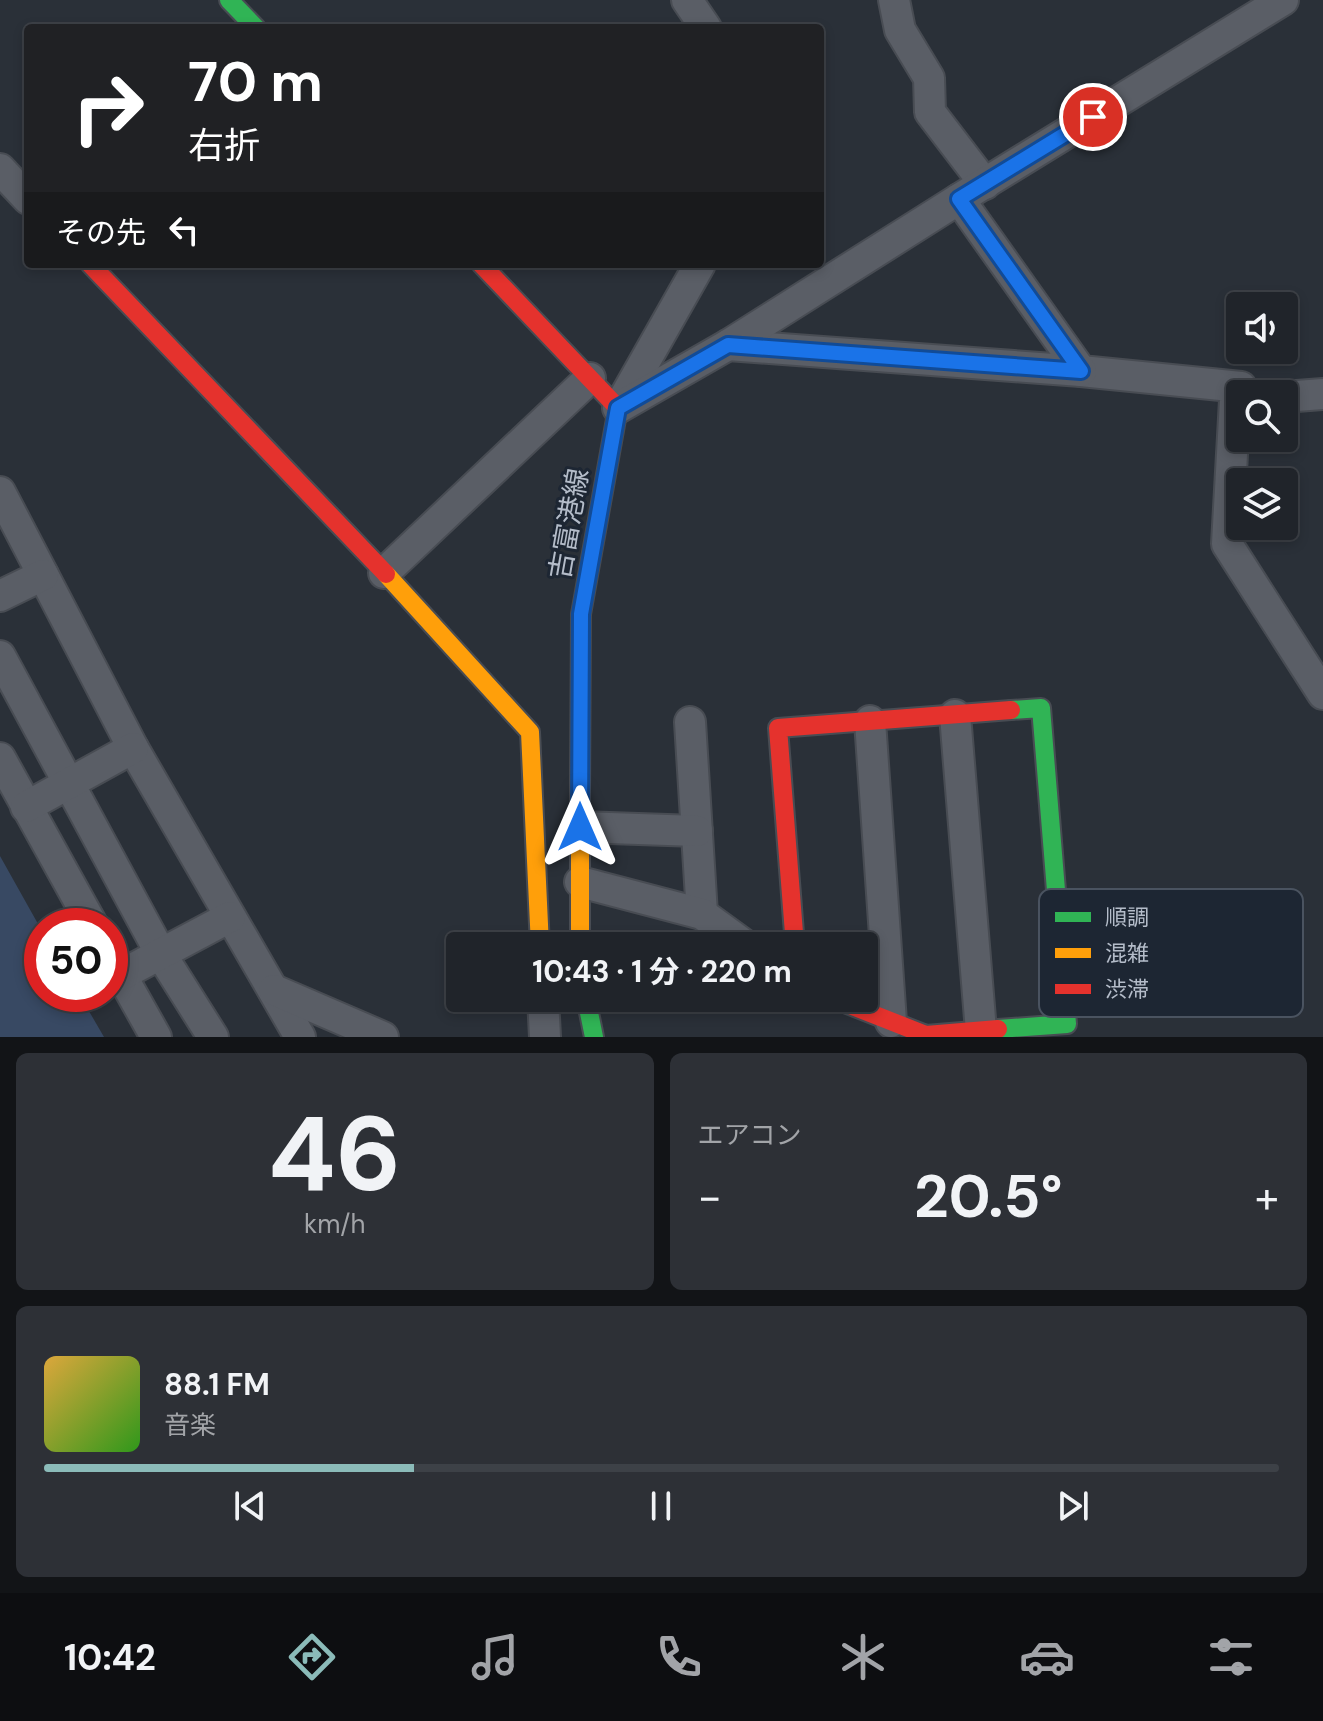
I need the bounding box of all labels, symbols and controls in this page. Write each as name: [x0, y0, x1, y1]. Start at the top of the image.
text: 70 m: [188, 45, 323, 118]
icon: right: [56, 56, 160, 160]
pin: [1059, 83, 1127, 151]
icon: arrive: [1071, 95, 1115, 139]
text: 右折: [188, 122, 260, 169]
icon: left: [162, 208, 206, 252]
text: その先: [56, 213, 146, 252]
map controls: [1226, 292, 1298, 540]
button: sound: [1226, 292, 1298, 364]
button: search: [1226, 380, 1298, 452]
street label: 吉富港線: [541, 466, 597, 582]
button: layers: [1226, 468, 1298, 540]
position arrow: [538, 785, 622, 869]
legend: [1039, 889, 1303, 1017]
text: 順調: [1105, 903, 1149, 932]
speed limit sign: 50: [24, 908, 128, 1012]
text: 混雑: [1105, 939, 1149, 968]
text: 10:43 · 1 分 · 220 m: [532, 952, 792, 991]
text: 渋滞: [1105, 975, 1149, 1004]
text: 46: [268, 1087, 402, 1222]
text: エアコン: [698, 1118, 802, 1152]
text: 20.5°: [914, 1157, 1062, 1236]
text: −: [698, 1168, 722, 1226]
text: +: [1255, 1168, 1279, 1226]
text: km/h: [304, 1207, 365, 1241]
text: 88.1 FM: [164, 1365, 270, 1404]
text: 音楽: [164, 1408, 216, 1442]
icon: previous: [228, 1484, 272, 1528]
icon: pause: [639, 1484, 683, 1528]
icon: next: [1051, 1484, 1095, 1528]
icon: directions: [284, 1629, 340, 1685]
icon: music: [467, 1629, 523, 1685]
icon: phone: [651, 1629, 707, 1685]
icon: climate: [835, 1629, 891, 1685]
icon: car: [1019, 1629, 1075, 1685]
icon: filters: [1203, 1629, 1259, 1685]
text: 10:42: [64, 1634, 156, 1681]

